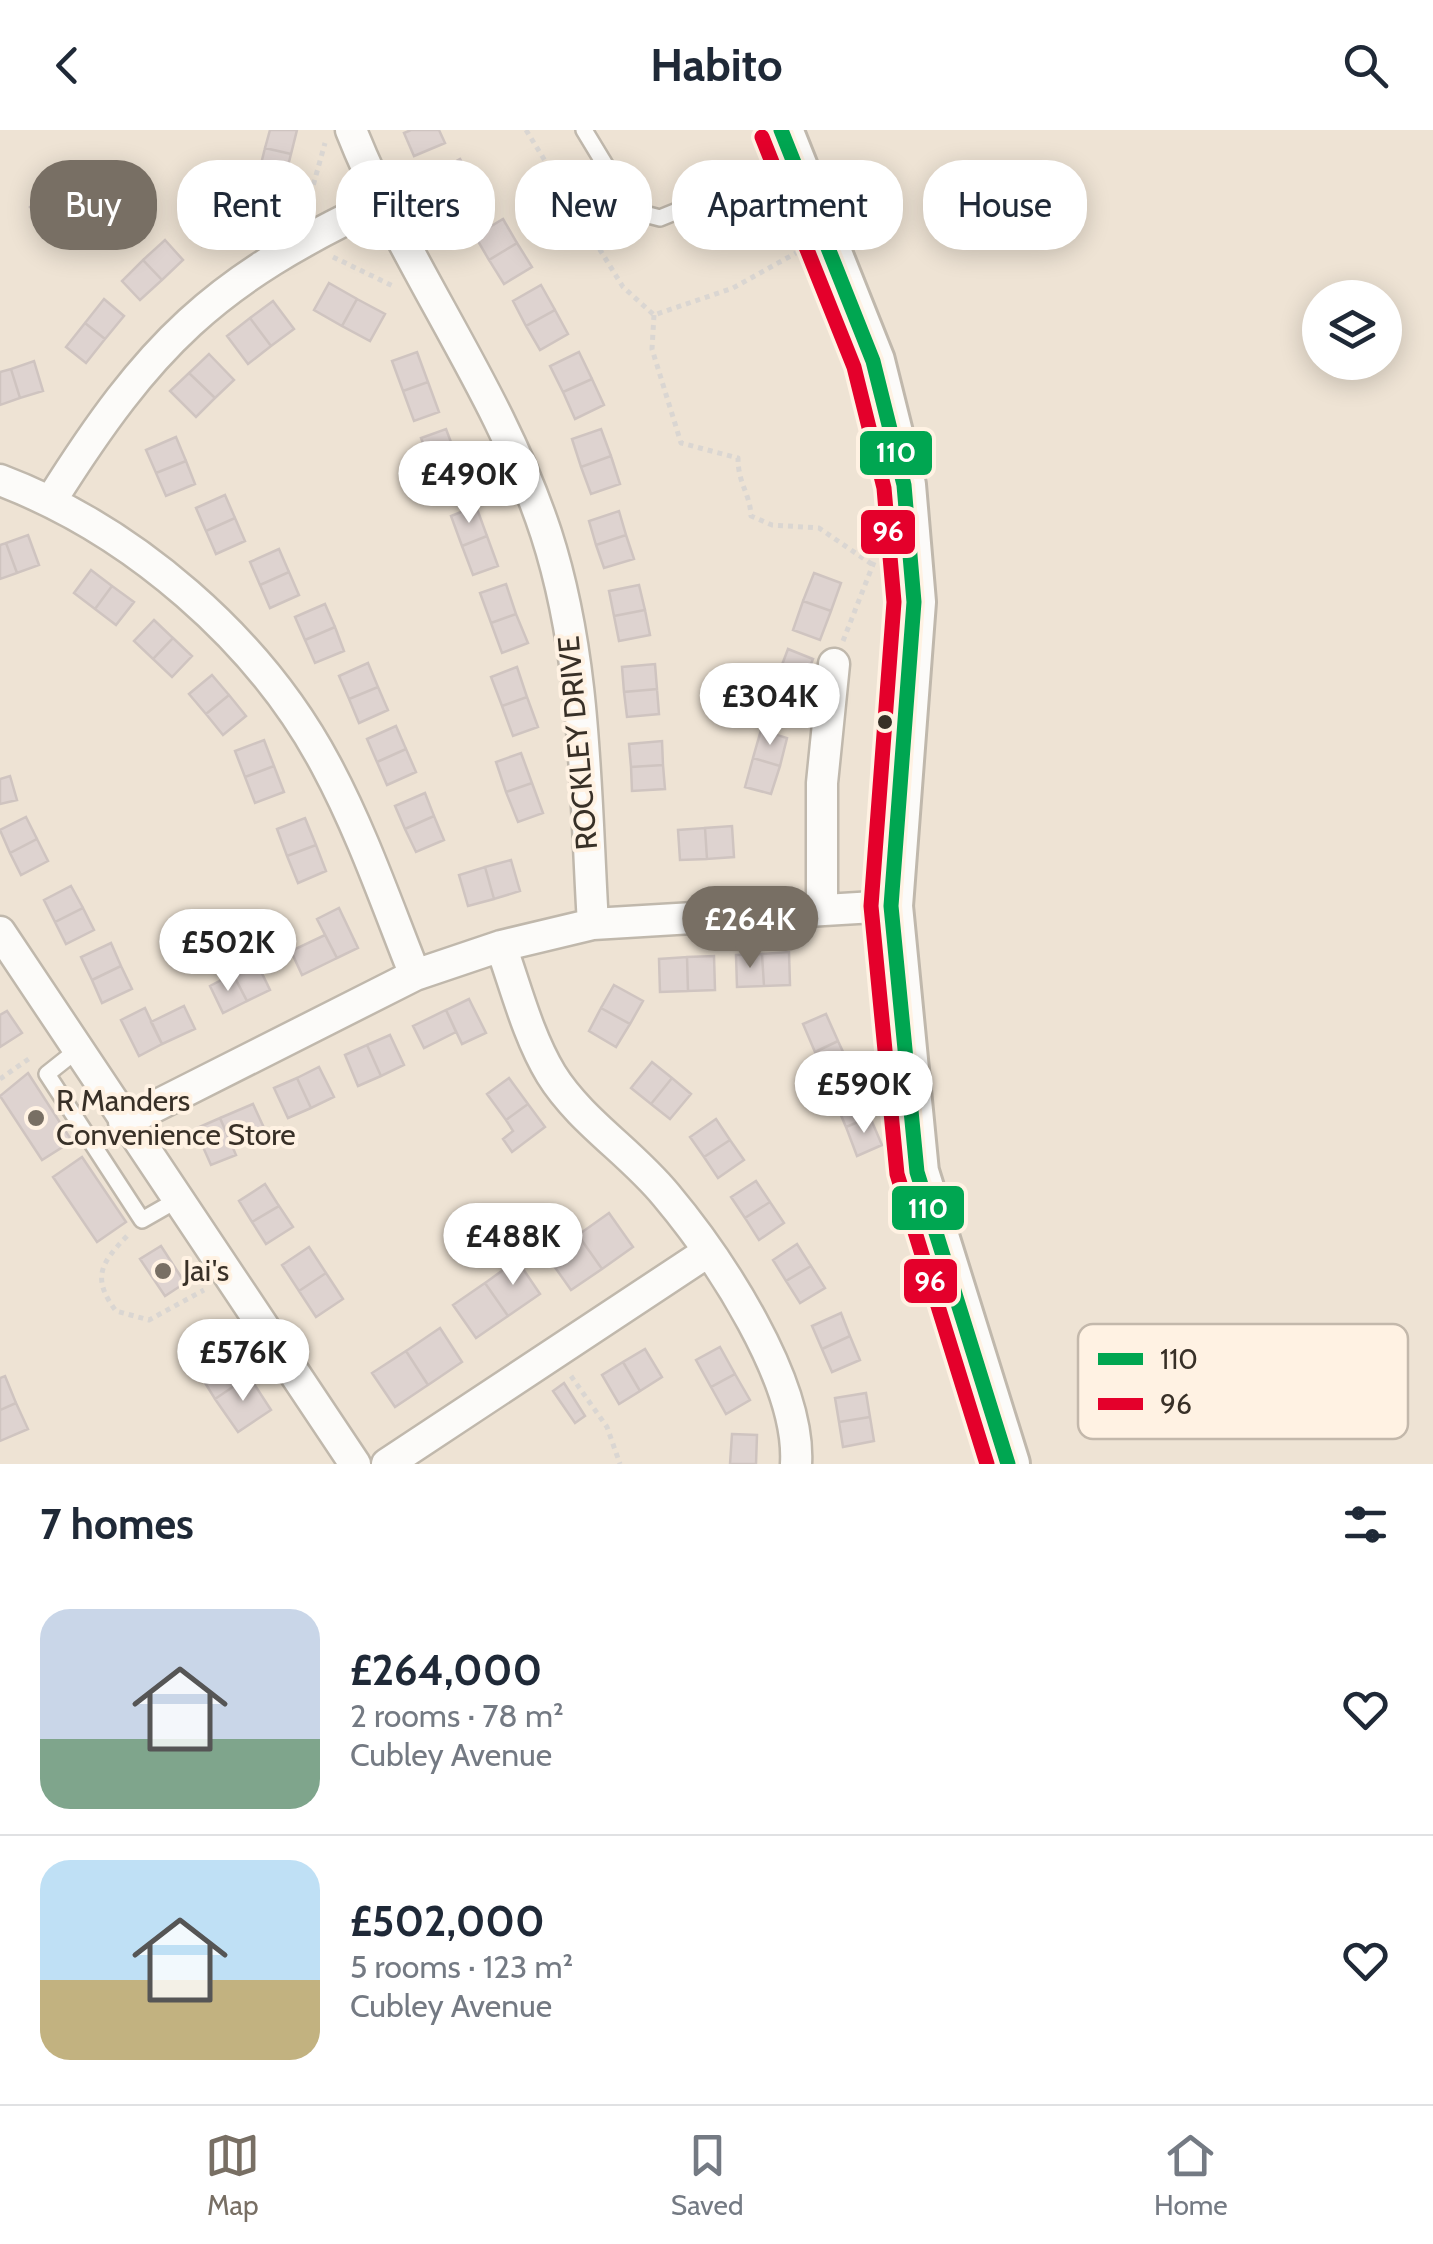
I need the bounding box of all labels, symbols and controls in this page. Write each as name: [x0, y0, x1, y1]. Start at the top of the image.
icon: back: [40, 38, 95, 93]
text: Habito: [650, 38, 783, 92]
icon: search: [1338, 38, 1393, 93]
chip: Buy: [30, 160, 157, 250]
chip: Rent: [177, 160, 316, 250]
chip: Filters: [336, 160, 495, 250]
chip: New: [515, 160, 652, 250]
chip: Apartment: [672, 160, 903, 250]
chip: House: [923, 160, 1087, 250]
map controls: [1302, 280, 1402, 380]
button: layers: [1302, 280, 1402, 380]
line badge: 110: [858, 429, 934, 477]
text: 110: [876, 435, 916, 469]
pin: £490K: [399, 441, 539, 526]
text: £490K: [420, 454, 518, 493]
line badge: 96: [859, 508, 917, 556]
text: 96: [872, 514, 904, 548]
street label: ROCKLEY DRIVE: [550, 635, 605, 852]
pin: £304K: [700, 663, 840, 748]
text: £304K: [722, 676, 818, 715]
unlabelled marker: [875, 712, 895, 732]
pin: £264K: [680, 886, 820, 971]
text: £264K: [704, 899, 796, 938]
pin: £502K: [158, 909, 298, 994]
text: £502K: [181, 922, 275, 961]
pin: £590K: [794, 1051, 934, 1136]
text: £590K: [817, 1064, 911, 1103]
place label: R Manders Convenience Store: [56, 1082, 296, 1153]
marker: R Manders Convenience Store: [25, 1107, 47, 1129]
line badge: 110: [890, 1184, 966, 1232]
text: 110: [908, 1191, 948, 1225]
pin: £488K: [443, 1203, 583, 1288]
text: £488K: [465, 1216, 561, 1255]
place label: Jai's: [182, 1252, 229, 1289]
line badge: 96: [902, 1257, 959, 1305]
marker: Jai's: [152, 1260, 174, 1282]
text: 96: [914, 1264, 946, 1298]
pin: £576K: [173, 1319, 313, 1404]
legend: [1078, 1324, 1408, 1439]
text: £576K: [199, 1332, 287, 1371]
text: 110: [1160, 1342, 1198, 1376]
text: 96: [1160, 1387, 1192, 1421]
icon: filters: [1338, 1497, 1393, 1552]
text: 7 homes: [40, 1498, 194, 1550]
text: £264,000: [350, 1644, 542, 1696]
icon: home: [120, 1649, 240, 1769]
icon: heart: [1338, 1682, 1393, 1737]
text: 2 rooms · 78 m²: [350, 1696, 564, 1735]
text: Cubley Avenue: [350, 1735, 552, 1774]
text: £502,000: [350, 1895, 545, 1947]
icon: home: [120, 1900, 240, 2020]
icon: heart: [1338, 1933, 1393, 1988]
text: 5 rooms · 123 m²: [350, 1947, 573, 1986]
text: Cubley Avenue: [350, 1986, 552, 2025]
tab: Map: [205, 2128, 260, 2222]
tab: Saved: [671, 2128, 744, 2222]
tab: Home: [1154, 2128, 1228, 2222]

